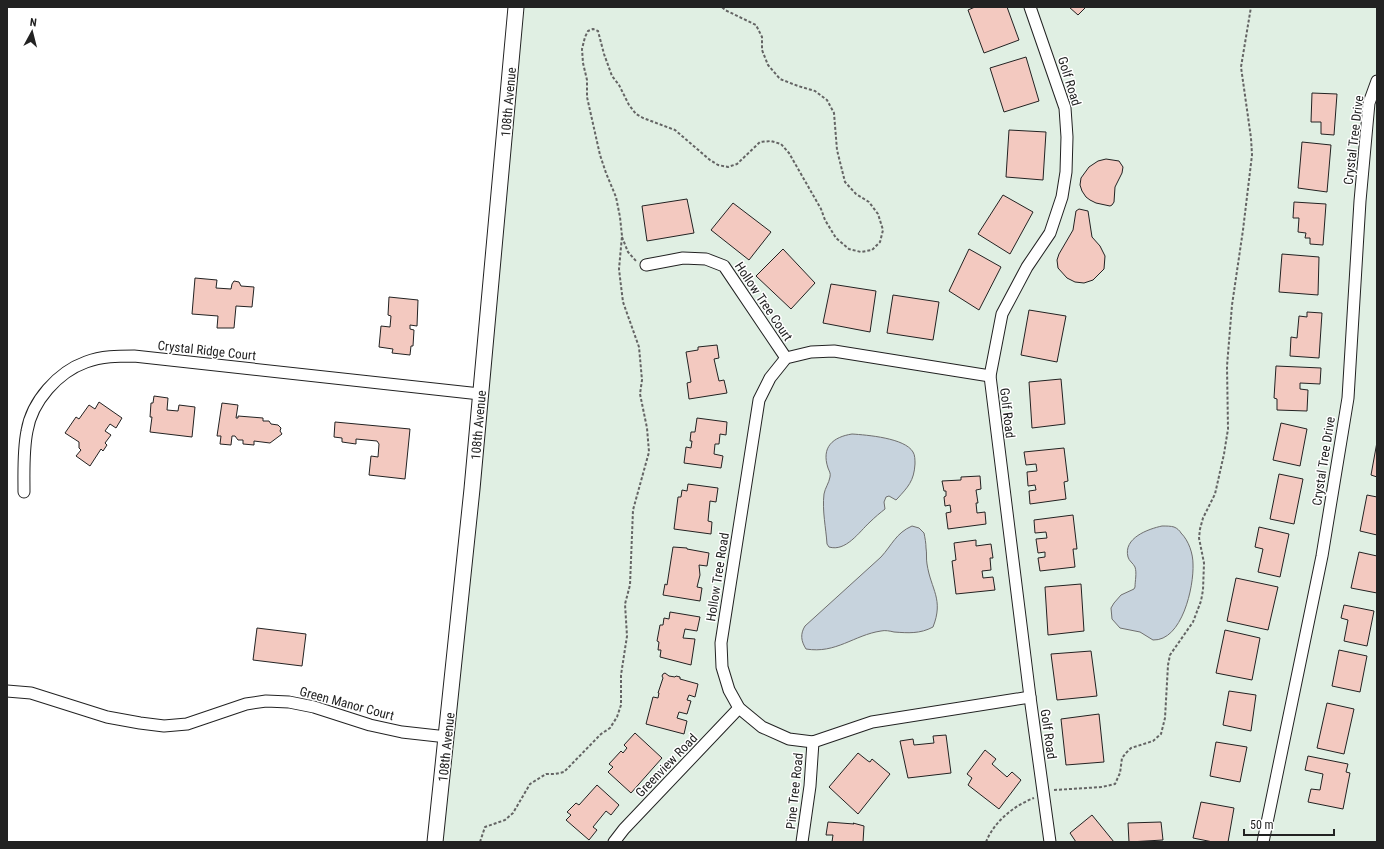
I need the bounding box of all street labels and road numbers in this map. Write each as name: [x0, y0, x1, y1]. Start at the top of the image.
street label: Golf Road: [1055, 55, 1084, 107]
street label: 108th Avenue: [498, 67, 519, 137]
street label: Crystal Tree Drive: [1341, 95, 1366, 186]
street label: Hollow Tree Court: [732, 259, 796, 344]
street label: Crystal Ridge Court: [157, 338, 257, 363]
street label: Golf Road: [997, 387, 1018, 439]
street label: 108th Avenue: [468, 390, 489, 460]
street label: Crystal Tree Drive: [1309, 416, 1338, 507]
street label: Hollow Tree Road: [703, 532, 732, 623]
street label: Green Manor Court: [298, 684, 396, 723]
street label: Golf Road: [1038, 708, 1059, 760]
street label: 108th Avenue: [435, 712, 458, 783]
street label: Greenview Road: [632, 731, 700, 800]
street label: Pine Tree Road: [783, 752, 806, 830]

